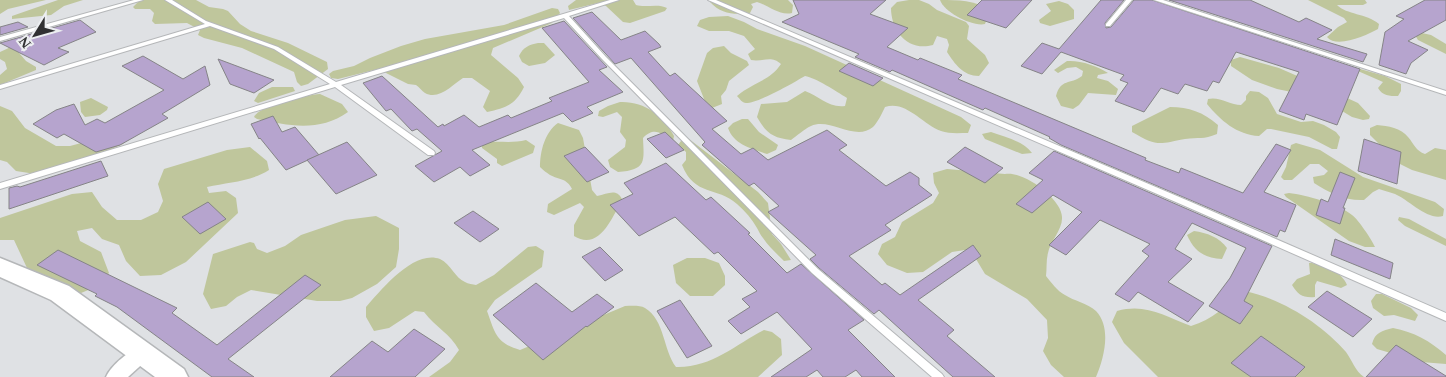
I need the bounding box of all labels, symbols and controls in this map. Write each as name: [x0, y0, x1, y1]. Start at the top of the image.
north arrow: [10, 10, 60, 60]
text: N: [16, 34, 34, 51]

